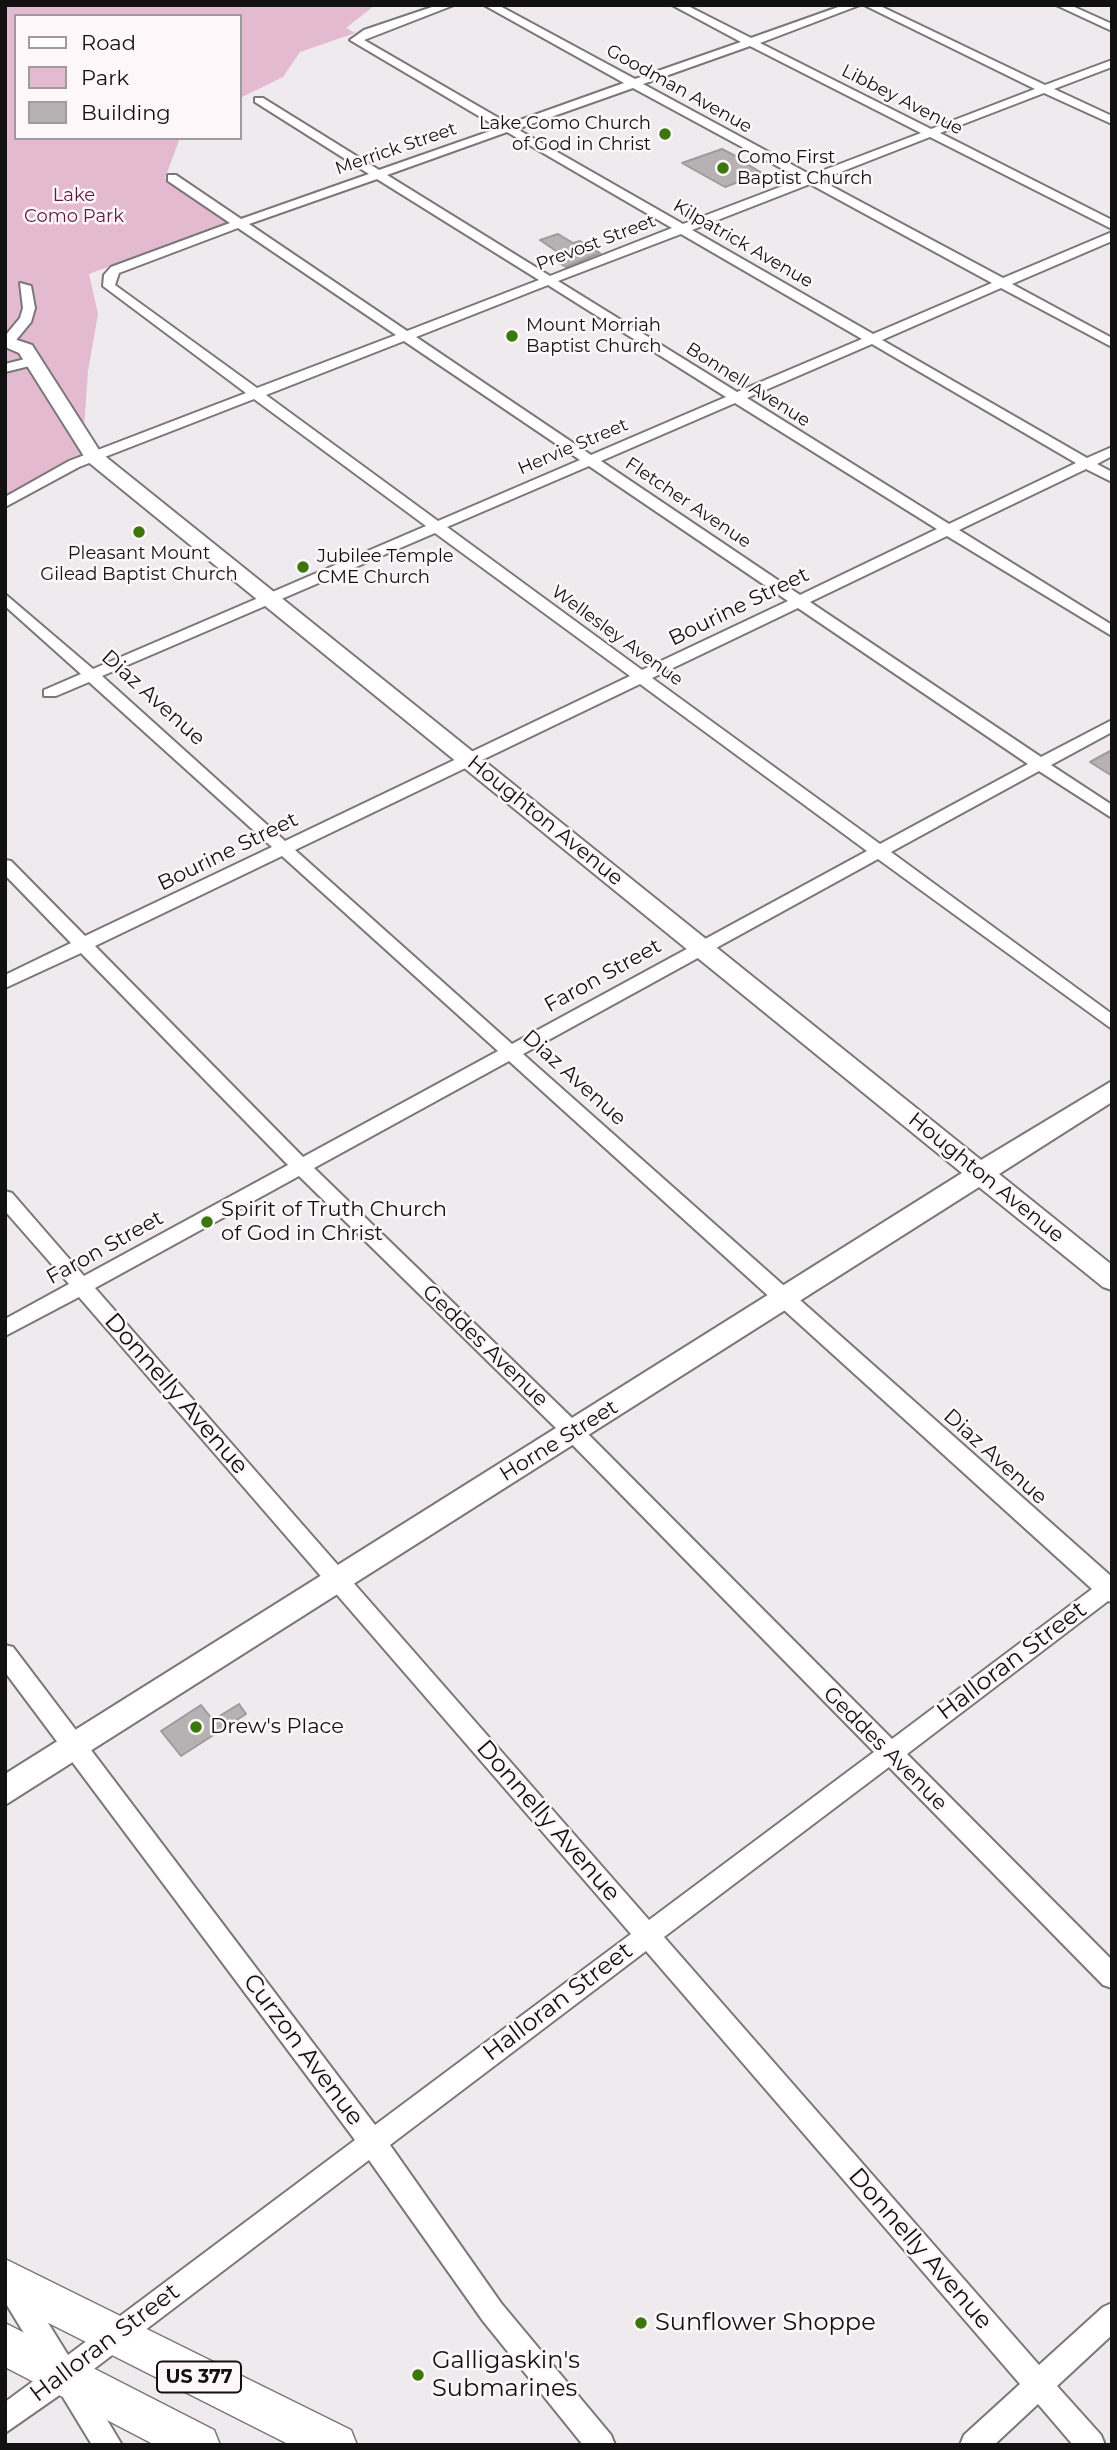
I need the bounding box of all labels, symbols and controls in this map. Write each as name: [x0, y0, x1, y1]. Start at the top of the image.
legend: [14, 14, 242, 140]
text: Road: [81, 30, 136, 55]
street label: Goodman Avenue: [602, 40, 756, 138]
street label: Libbey Avenue: [838, 60, 966, 140]
text: Park: [81, 65, 129, 90]
text: Building: [81, 100, 171, 125]
place label: Lake Como Church of God in Christ: [479, 113, 651, 156]
street label: Merrick Street: [332, 118, 460, 180]
marker: Lake Como Church of God in Christ: [657, 126, 673, 142]
place label: Como First Baptist Church: [737, 147, 873, 190]
marker: Como First Baptist Church: [715, 160, 731, 176]
park label: Lake Como Park: [24, 185, 124, 228]
street label: Kilpatrick Avenue: [669, 195, 817, 293]
street label: Prevost Street: [533, 210, 659, 276]
place label: Mount Morriah Baptist Church: [526, 315, 662, 358]
marker: Mount Morriah Baptist Church: [504, 328, 520, 344]
street label: Bonnell Avenue: [682, 338, 814, 432]
street label: Hervie Street: [515, 414, 631, 480]
street label: Fletcher Avenue: [621, 453, 755, 553]
marker: Pleasant Mount Gilead Baptist Church: [131, 524, 147, 540]
place label: Pleasant Mount Gilead Baptist Church: [40, 543, 238, 586]
place label: Jubilee Temple CME Church: [317, 546, 454, 588]
marker: Jubilee Temple CME Church: [295, 559, 311, 575]
street label: Bourine Street: [665, 562, 813, 652]
street label: Wellesley Avenue: [547, 581, 687, 691]
street label: Diaz Avenue: [96, 645, 210, 751]
street label: Houghton Avenue: [462, 750, 628, 892]
street label: Bourine Street: [154, 807, 302, 897]
street label: Faron Street: [540, 934, 666, 1018]
street label: Diaz Avenue: [517, 1025, 631, 1131]
street label: Houghton Avenue: [903, 1107, 1069, 1249]
place label: Spirit of Truth Church of God in Christ: [221, 1197, 447, 1247]
street label: Faron Street: [42, 1206, 168, 1290]
marker: Spirit of Truth Church of God in Christ: [199, 1214, 215, 1230]
street label: Geddes Avenue: [417, 1280, 553, 1412]
street label: Donnelly Avenue: [98, 1307, 254, 1481]
street label: Horne Street: [495, 1395, 623, 1487]
street label: Diaz Avenue: [938, 1404, 1052, 1510]
street label: Halloran Street: [932, 1595, 1092, 1727]
street label: Geddes Avenue: [818, 1682, 952, 1816]
place label: Drew's Place: [210, 1714, 344, 1740]
marker: Drew's Place: [188, 1719, 204, 1735]
street label: Donnelly Avenue: [470, 1734, 626, 1908]
street label: Halloran Street: [478, 1936, 638, 2068]
street label: Curzon Avenue: [237, 1968, 369, 2132]
street label: Donnelly Avenue: [842, 2162, 998, 2336]
street label: Halloran Street: [25, 2277, 185, 2409]
place label: Sunflower Shoppe: [655, 2309, 876, 2337]
marker: Sunflower Shoppe: [633, 2315, 649, 2331]
place label: Galligaskin's Submarines: [432, 2347, 580, 2403]
road number: US 377: [157, 2362, 241, 2392]
marker: Galligaskin's Submarines: [410, 2367, 426, 2383]

